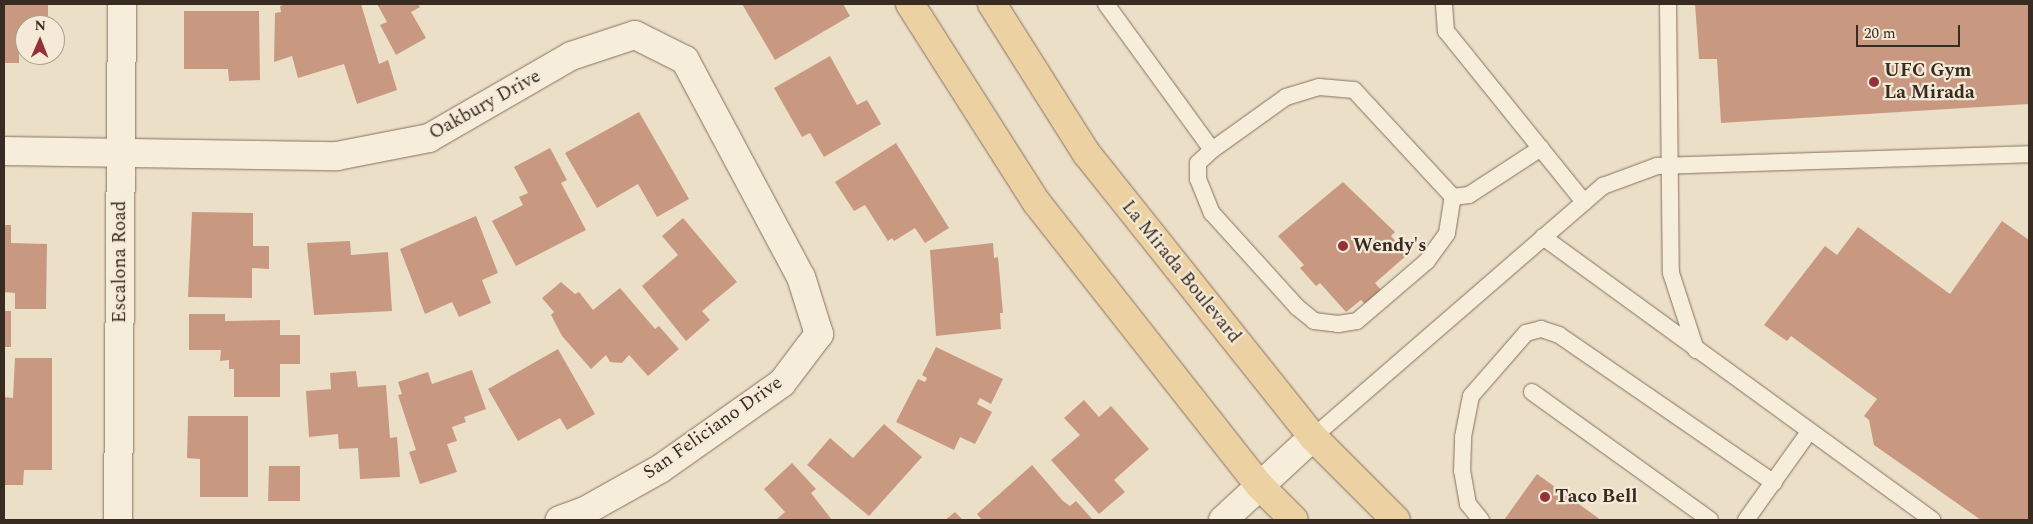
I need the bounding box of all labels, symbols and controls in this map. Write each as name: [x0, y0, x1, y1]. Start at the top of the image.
north arrow: [15, 15, 65, 65]
text: N: [34, 15, 46, 36]
scale bar: [1858, 15, 1962, 47]
text: 20 m: [1864, 22, 1896, 45]
place label: UFC Gym La Mirada: [1884, 60, 1975, 104]
street label: Oakbury Drive: [425, 65, 545, 145]
marker: UFC Gym La Mirada: [1868, 76, 1880, 88]
street label: La Mirada Boulevard: [1116, 196, 1246, 348]
street label: Escalona Road: [109, 201, 131, 323]
place label: Wendy's: [1353, 235, 1427, 257]
marker: Wendy's: [1337, 240, 1349, 252]
street label: San Feliciano Drive: [639, 372, 787, 484]
place label: Taco Bell: [1555, 486, 1637, 508]
marker: Taco Bell: [1539, 491, 1551, 503]

